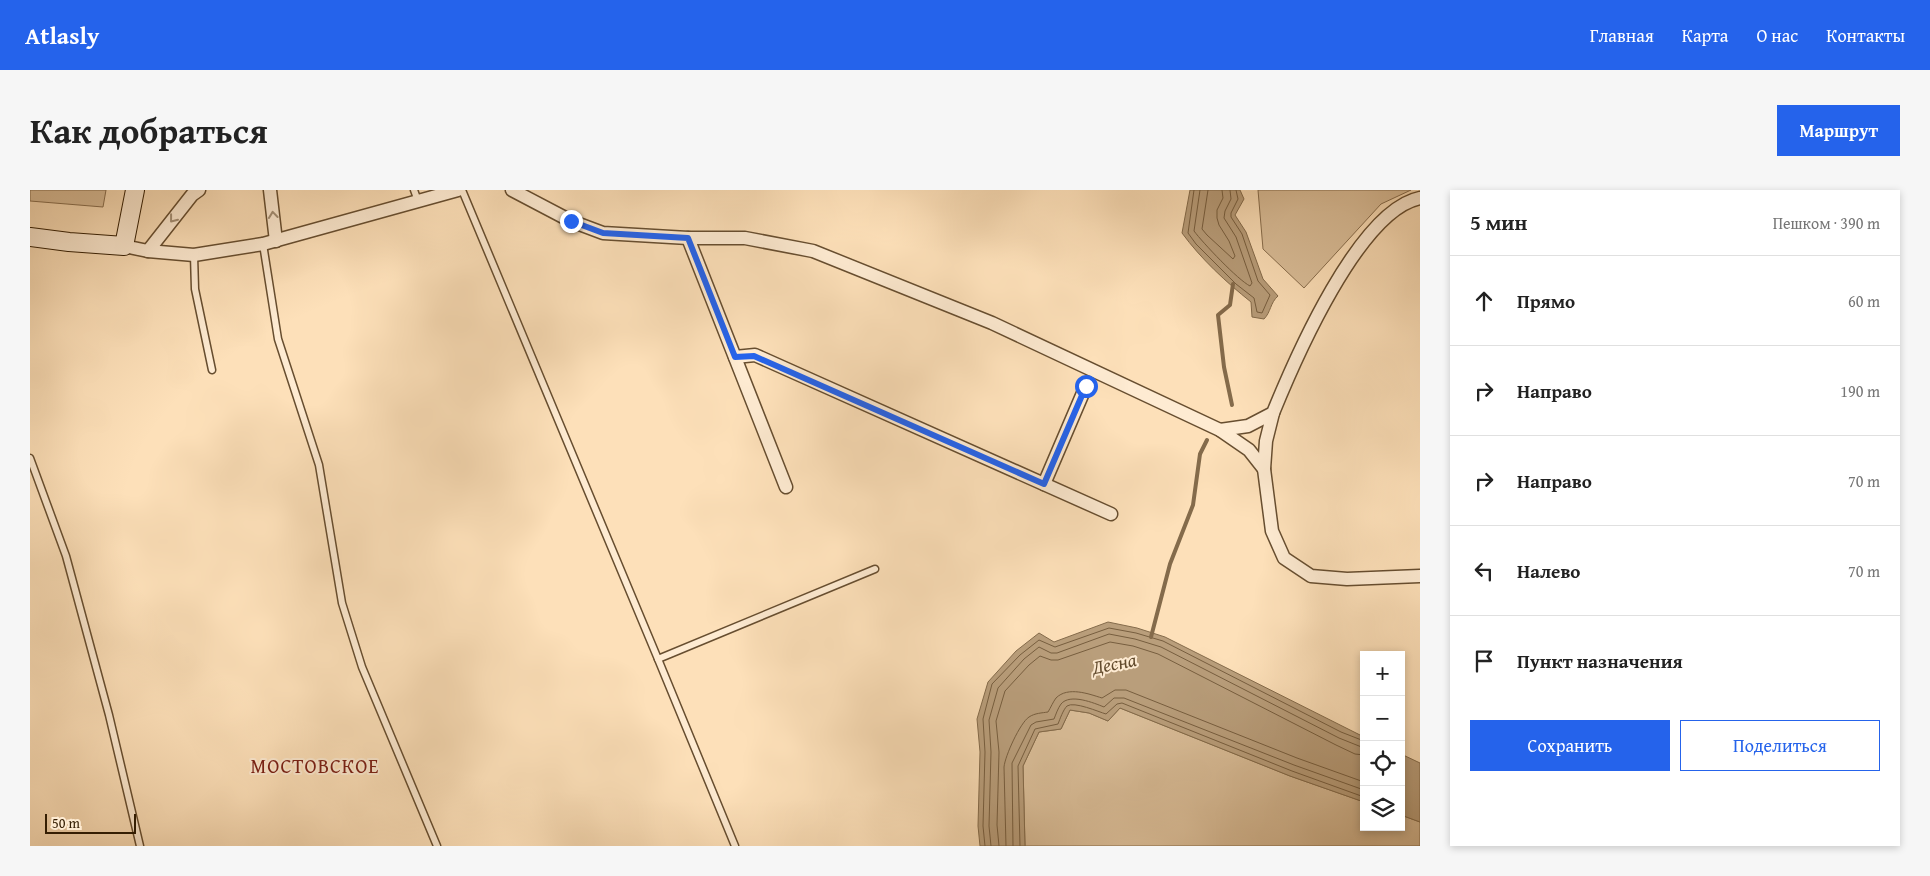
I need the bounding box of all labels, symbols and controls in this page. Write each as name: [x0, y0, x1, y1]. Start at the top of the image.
text: Atlasly: [25, 18, 99, 53]
text: Главная: [1590, 22, 1654, 49]
text: Карта: [1682, 22, 1728, 49]
text: О нас: [1756, 22, 1798, 49]
text: Контакты: [1826, 22, 1905, 49]
text: Как добраться: [30, 105, 268, 156]
button: Маршрут: [1777, 105, 1900, 156]
text: 5 мин: [1470, 207, 1527, 238]
route end: [560, 210, 583, 233]
one-way arrow: [268, 211, 279, 219]
text: Пешком · 390 m: [1773, 211, 1880, 235]
one-way arrow: [169, 214, 178, 223]
icon: ahead: [1470, 287, 1498, 315]
text: Прямо: [1517, 287, 1575, 315]
text: 60 m: [1848, 289, 1880, 313]
route start: [1075, 375, 1098, 398]
icon: right: [1470, 377, 1498, 405]
text: Направо: [1517, 377, 1592, 405]
text: 190 m: [1840, 379, 1880, 403]
icon: right: [1470, 467, 1498, 495]
text: Направо: [1517, 467, 1592, 495]
text: 70 m: [1848, 469, 1880, 493]
icon: left: [1470, 557, 1498, 585]
text: Налево: [1517, 557, 1580, 585]
text: 70 m: [1848, 559, 1880, 583]
water label: Десна: [1088, 645, 1139, 681]
icon: arrive: [1470, 647, 1498, 675]
text: Пункт назначения: [1517, 647, 1683, 675]
map controls: [1360, 651, 1405, 831]
button: +: [1360, 651, 1405, 696]
button: −: [1360, 696, 1405, 741]
button: Сохранить: [1470, 720, 1670, 771]
button: Поделиться: [1680, 720, 1880, 771]
button: locate: [1360, 741, 1405, 786]
district label: МОСТОВСКОЕ: [251, 751, 379, 780]
button: layers: [1360, 786, 1405, 831]
scale bar: [45, 811, 136, 834]
text: 50 m: [52, 813, 80, 833]

